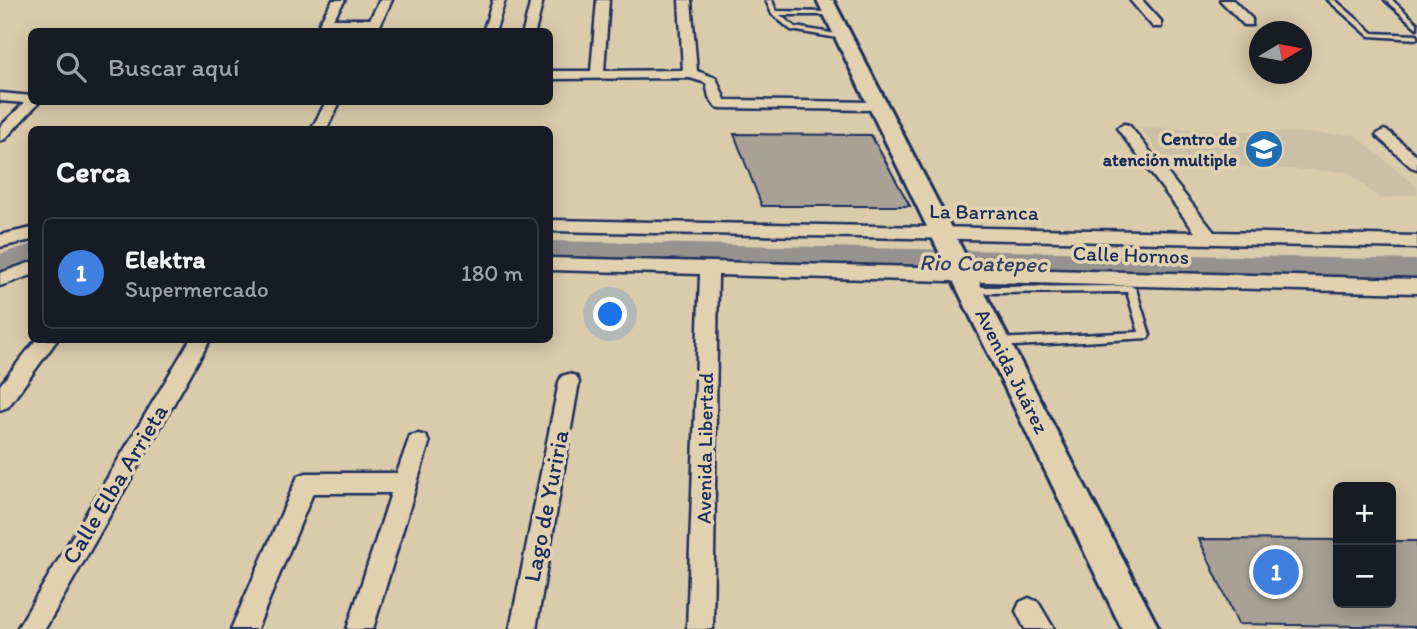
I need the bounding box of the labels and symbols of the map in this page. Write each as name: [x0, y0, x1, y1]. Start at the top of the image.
north arrow: [1249, 21, 1312, 84]
place label: Centro de atención multiple: [1103, 128, 1237, 171]
school or university icon: Centro de atención multiple: [1243, 128, 1285, 170]
street label: La Barranca: [929, 198, 1039, 225]
street label: Calle Hornos: [1072, 240, 1190, 269]
water label: Rio Coatepec: [919, 248, 1048, 278]
your location: [593, 297, 627, 331]
street label: Avenida Juárez: [970, 304, 1055, 438]
street label: Avenida Libertad: [691, 372, 718, 524]
street label: Calle Elba Arrieta: [55, 398, 174, 569]
street label: Lago de Yuriria: [517, 427, 575, 584]
pin: 1: [1253, 546, 1299, 598]

